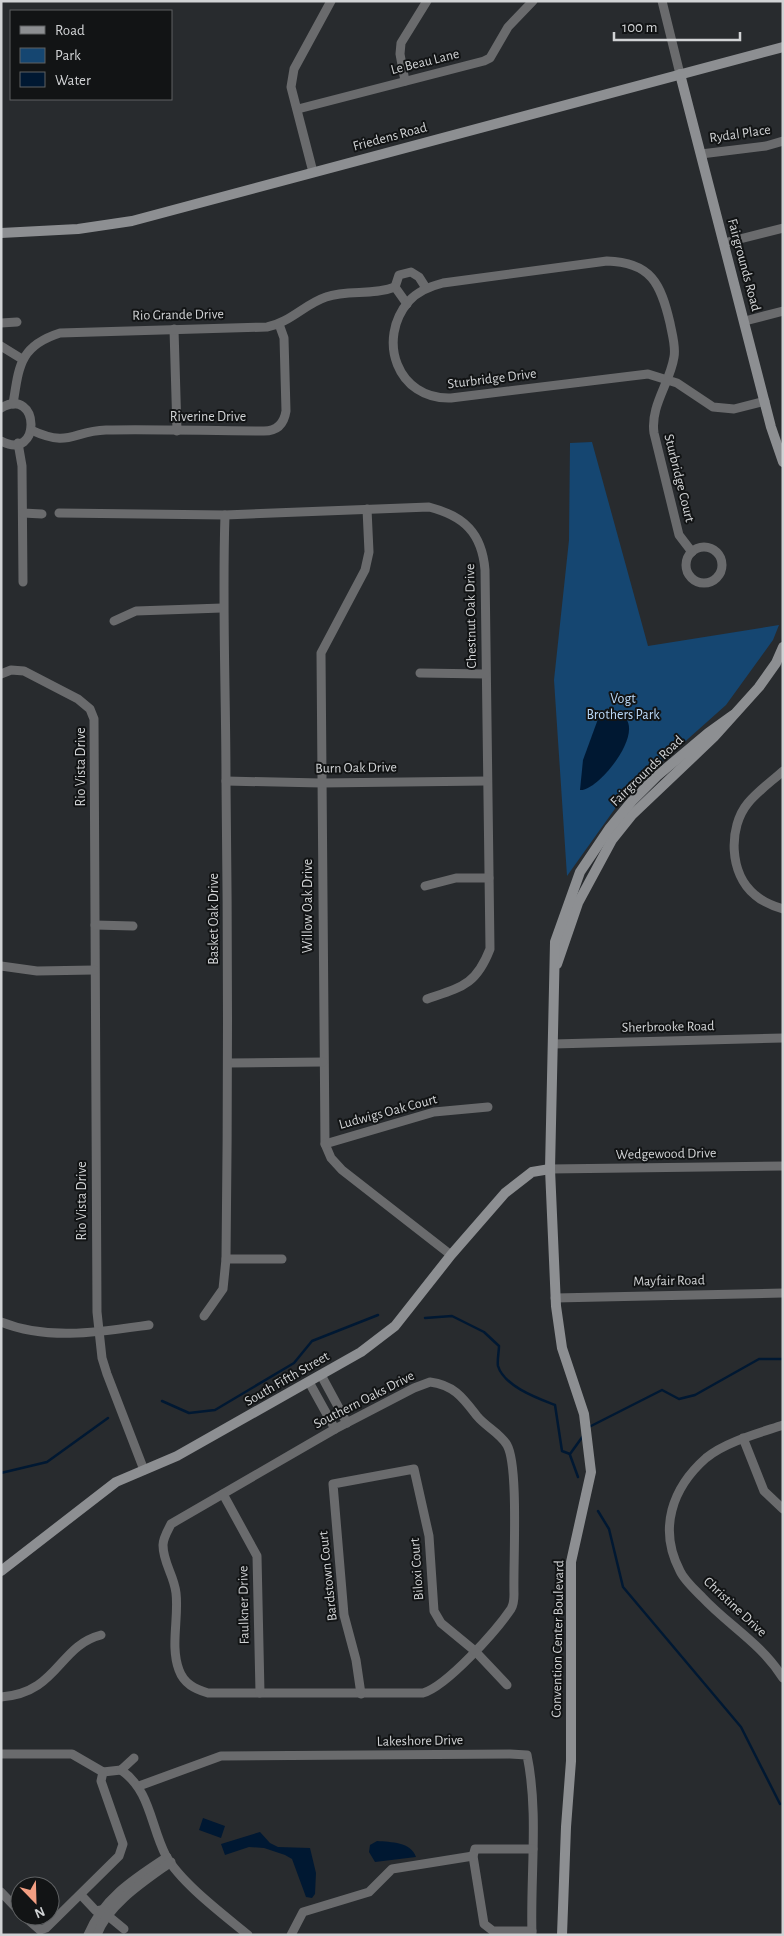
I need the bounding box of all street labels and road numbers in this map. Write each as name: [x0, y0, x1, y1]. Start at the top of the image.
street label: Le Beau Lane: [389, 47, 461, 77]
street label: Friedens Road: [351, 120, 429, 154]
street label: Rydal Place: [708, 123, 772, 145]
street label: Fairgrounds Road: [725, 217, 763, 313]
street label: Rio Grande Drive: [132, 307, 224, 323]
street label: Sturbridge Drive: [447, 367, 537, 391]
street label: Riverine Drive: [170, 410, 246, 424]
street label: Sturbridge Court: [661, 433, 697, 524]
street label: Chestnut Oak Drive: [463, 563, 479, 669]
street label: Rio Vista Drive: [74, 727, 88, 807]
street label: Fairgrounds Road: [608, 733, 686, 809]
street label: Burn Oak Drive: [315, 760, 397, 776]
street label: Willow Oak Drive: [301, 859, 315, 953]
street label: Basket Oak Drive: [207, 873, 221, 965]
street label: Sherbrooke Road: [621, 1019, 715, 1035]
street label: Ludwigs Oak Court: [337, 1092, 439, 1132]
street label: Wedgewood Drive: [616, 1146, 716, 1162]
street label: Rio Vista Drive: [75, 1161, 89, 1241]
street label: Mayfair Road: [633, 1273, 705, 1289]
street label: South Fifth Street: [242, 1349, 332, 1409]
street label: Southern Oaks Drive: [311, 1369, 417, 1431]
street label: Bardstown Court: [316, 1530, 340, 1622]
street label: Biloxi Court: [408, 1537, 426, 1601]
street label: Convention Center Boulevard: [550, 1560, 566, 1718]
street label: Faulkner Drive: [236, 1566, 252, 1644]
street label: Christine Drive: [701, 1574, 769, 1640]
street label: Lakeshore Drive: [377, 1733, 463, 1749]

